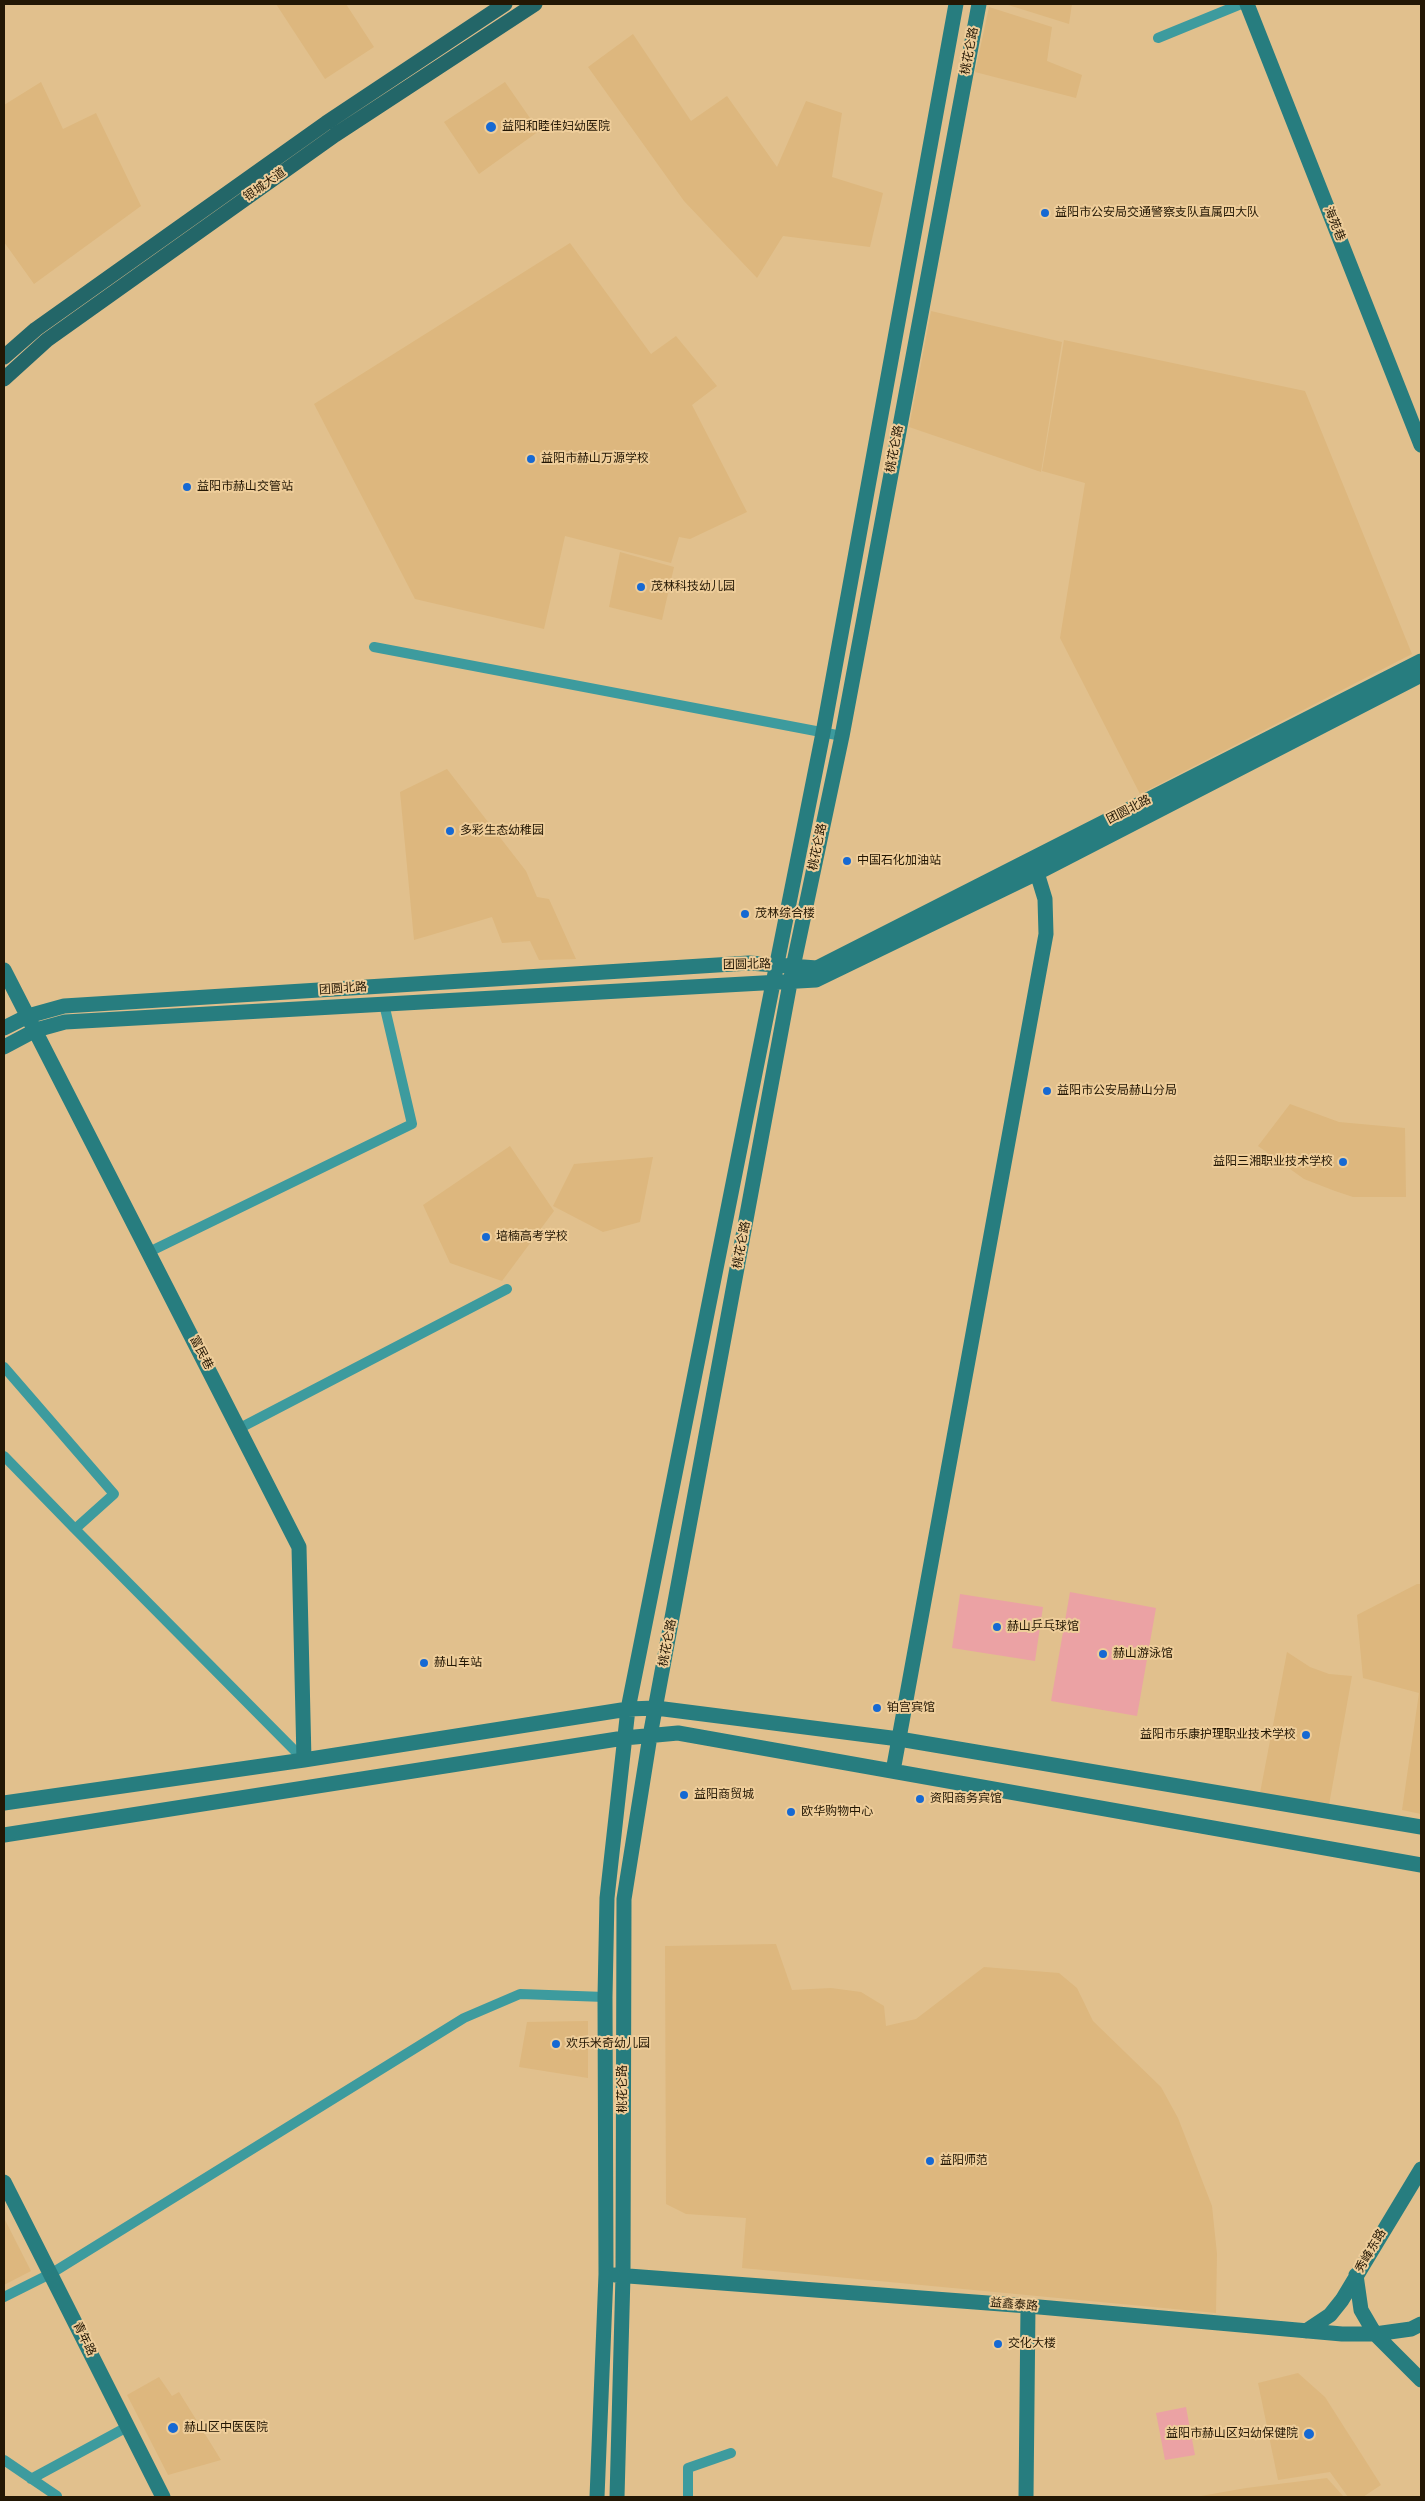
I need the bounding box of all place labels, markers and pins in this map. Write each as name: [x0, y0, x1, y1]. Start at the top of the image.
marker: 益阳和睦佳妇幼医院: [484, 120, 498, 134]
place label: 益阳和睦佳妇幼医院: [502, 120, 610, 134]
place label: 益阳市公安局交通警察支队直属四大队: [1055, 206, 1259, 220]
marker: 益阳市公安局交通警察支队直属四大队: [1039, 207, 1051, 219]
place label: 益阳市赫山万源学校: [541, 452, 649, 466]
marker: 益阳市赫山万源学校: [525, 453, 537, 465]
place label: 益阳市赫山交管站: [197, 480, 293, 494]
marker: 益阳市赫山交管站: [181, 481, 193, 493]
place label: 茂林科技幼儿园: [651, 580, 735, 594]
marker: 茂林科技幼儿园: [635, 581, 647, 593]
place label: 多彩生态幼稚园: [460, 824, 544, 838]
marker: 多彩生态幼稚园: [444, 825, 456, 837]
place label: 中国石化加油站: [857, 854, 941, 868]
marker: 中国石化加油站: [841, 855, 853, 867]
place label: 茂林综合楼: [755, 907, 815, 921]
marker: 茂林综合楼: [739, 908, 751, 920]
place label: 益阳市公安局赫山分局: [1057, 1084, 1177, 1098]
marker: 益阳市公安局赫山分局: [1041, 1085, 1053, 1097]
place label: 益阳三湘职业技术学校: [1213, 1155, 1333, 1169]
marker: 益阳三湘职业技术学校: [1337, 1156, 1349, 1168]
place label: 培楠高考学校: [496, 1230, 568, 1244]
marker: 培楠高考学校: [480, 1231, 492, 1243]
place label: 赫山乒乓球馆: [1007, 1620, 1079, 1634]
marker: 赫山乒乓球馆: [991, 1621, 1003, 1633]
place label: 赫山游泳馆: [1113, 1647, 1173, 1661]
marker: 赫山游泳馆: [1097, 1648, 1109, 1660]
place label: 赫山车站: [434, 1656, 482, 1670]
marker: 赫山车站: [418, 1657, 430, 1669]
place label: 铂宫宾馆: [887, 1701, 935, 1715]
marker: 铂宫宾馆: [871, 1702, 883, 1714]
place label: 益阳市乐康护理职业技术学校: [1140, 1728, 1296, 1742]
marker: 益阳市乐康护理职业技术学校: [1300, 1729, 1312, 1741]
place label: 益阳商贸城: [694, 1788, 754, 1802]
marker: 益阳商贸城: [678, 1789, 690, 1801]
place label: 资阳商务宾馆: [930, 1792, 1002, 1806]
marker: 资阳商务宾馆: [914, 1793, 926, 1805]
place label: 欧华购物中心: [801, 1805, 873, 1819]
marker: 欧华购物中心: [785, 1806, 797, 1818]
place label: 欢乐米奇幼儿园: [566, 2037, 650, 2051]
marker: 欢乐米奇幼儿园: [550, 2038, 562, 2050]
place label: 益阳师范: [940, 2154, 988, 2168]
marker: 益阳师范: [924, 2155, 936, 2167]
place label: 交化大楼: [1008, 2337, 1056, 2351]
marker: 交化大楼: [992, 2338, 1004, 2350]
marker: 赫山区中医医院: [166, 2421, 180, 2435]
place label: 赫山区中医医院: [184, 2421, 268, 2435]
place label: 益阳市赫山区妇幼保健院: [1166, 2427, 1298, 2441]
marker: 益阳市赫山区妇幼保健院: [1302, 2427, 1316, 2441]

